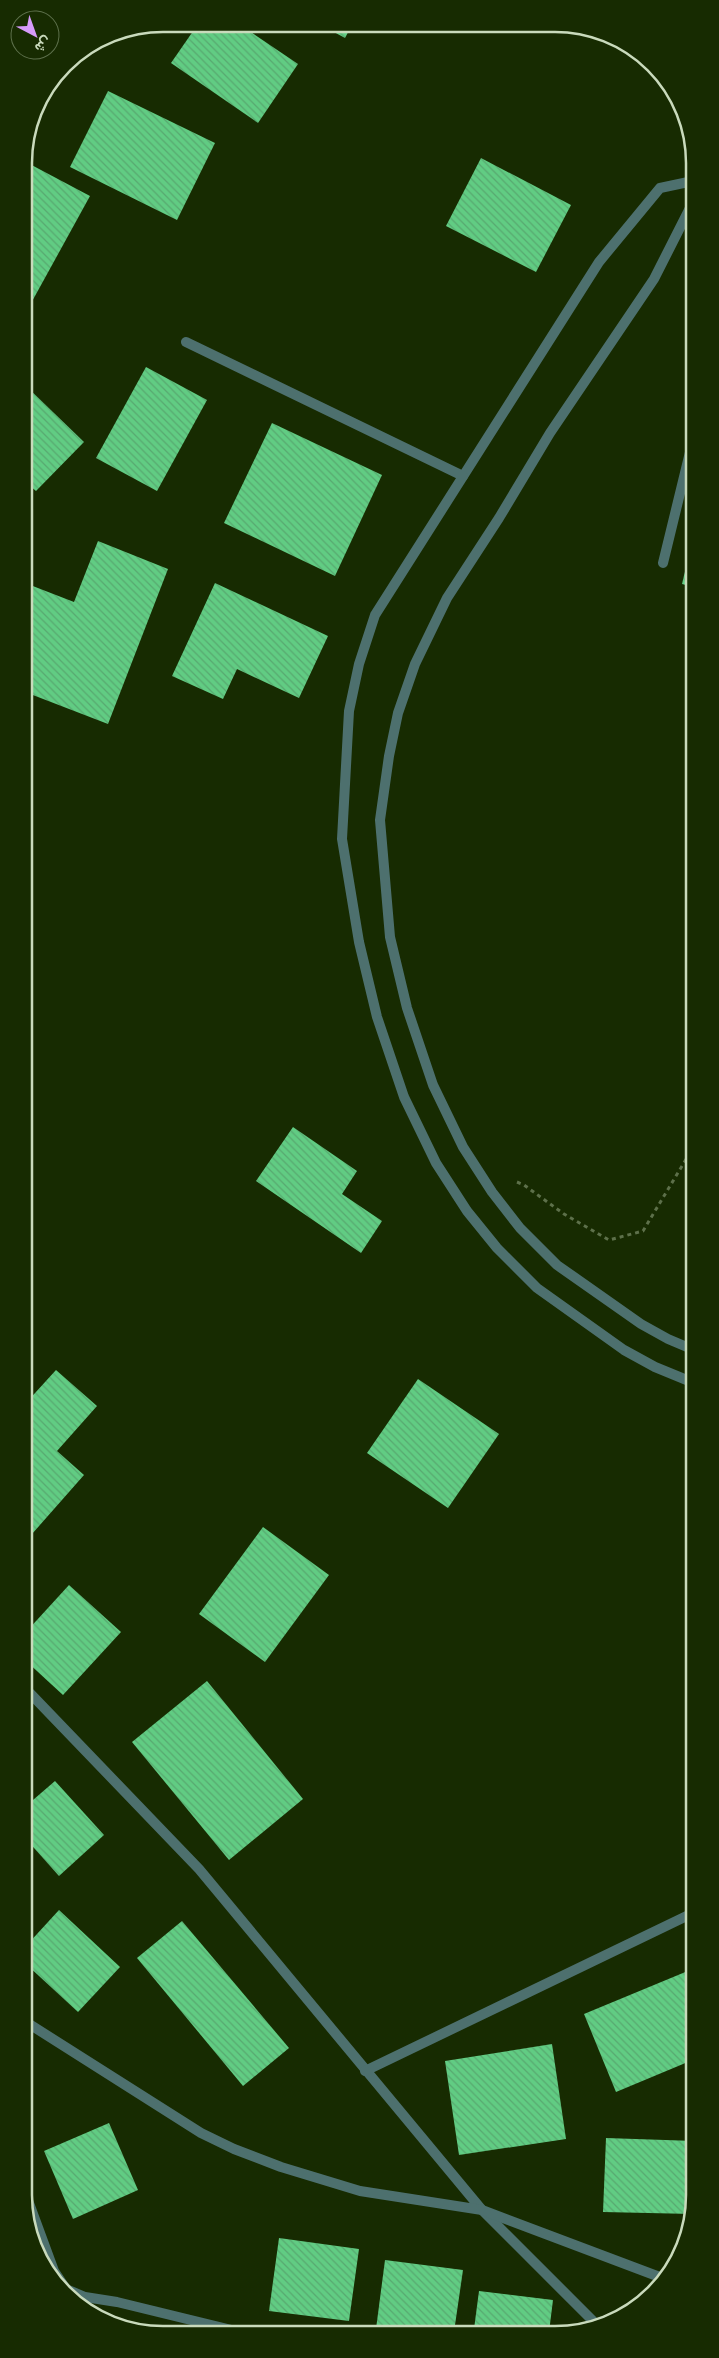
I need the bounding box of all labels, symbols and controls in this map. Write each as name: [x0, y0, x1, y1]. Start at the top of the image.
north arrow: [10, 10, 60, 60]
text: ش: [31, 32, 56, 58]

